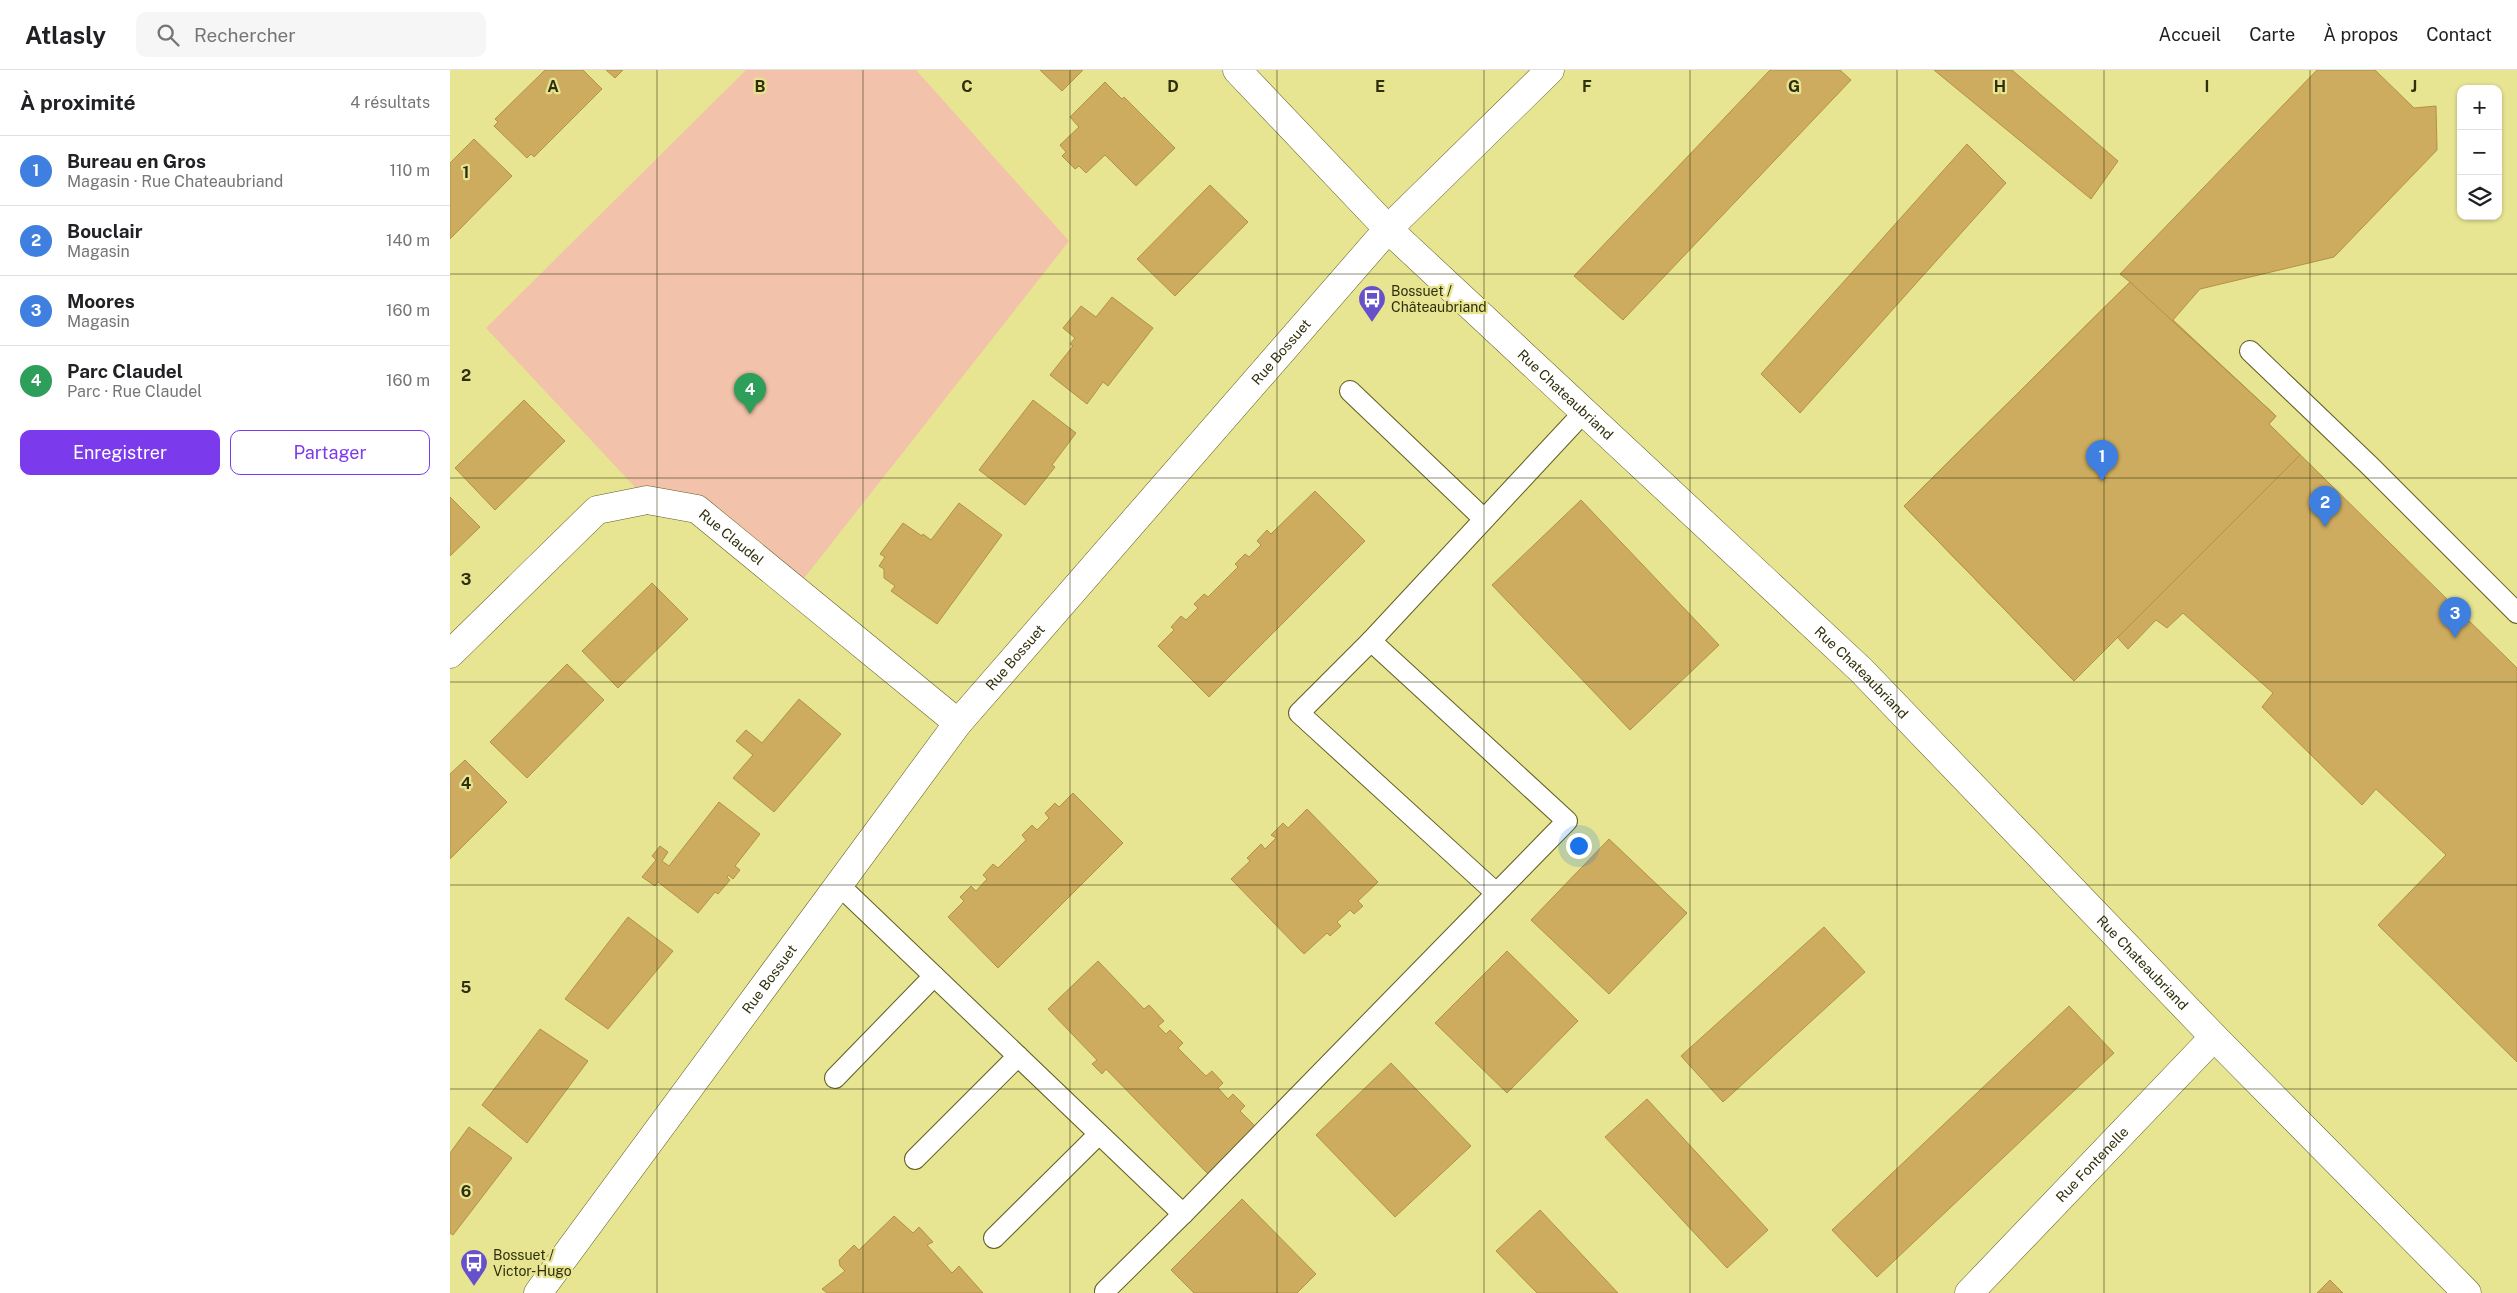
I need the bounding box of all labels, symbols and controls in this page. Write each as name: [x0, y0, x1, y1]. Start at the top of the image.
search box: [136, 12, 486, 57]
text: Atlasly: [25, 21, 106, 49]
icon: search: [154, 21, 182, 49]
text: Rechercher: [194, 24, 296, 46]
text: Accueil: [2159, 24, 2221, 45]
text: Carte: [2249, 24, 2295, 45]
text: À propos: [2323, 24, 2398, 45]
text: Contact: [2426, 24, 2492, 45]
text: A: [547, 77, 559, 96]
text: B: [755, 77, 766, 96]
text: C: [961, 77, 973, 96]
text: D: [1167, 77, 1179, 96]
text: E: [1375, 77, 1385, 96]
text: F: [1582, 77, 1592, 96]
text: G: [1788, 77, 1800, 96]
text: H: [1994, 77, 2006, 96]
text: I: [2205, 77, 2209, 96]
text: J: [2411, 77, 2417, 96]
map controls: [2457, 85, 2502, 220]
button: +: [2457, 85, 2502, 130]
text: À proximité: [20, 90, 136, 115]
text: 4 résultats: [350, 93, 430, 112]
button: −: [2457, 130, 2502, 175]
text: Bureau en Gros: [67, 150, 206, 172]
text: 1: [33, 161, 39, 180]
text: 110 m: [389, 161, 430, 180]
text: 1: [463, 163, 469, 182]
text: Magasin · Rue Chateaubriand: [67, 172, 283, 191]
button: layers: [2457, 175, 2502, 220]
text: Bouclair: [67, 220, 143, 242]
text: 2: [31, 231, 41, 250]
text: 140 m: [386, 231, 430, 250]
text: Magasin: [67, 242, 130, 261]
place label: Bossuet / Châteaubriand: [1391, 283, 1487, 315]
bus stop icon: Bossuet / Châteaubriand: [1357, 284, 1387, 323]
text: Moores: [67, 290, 135, 312]
text: 3: [31, 301, 41, 320]
text: 160 m: [386, 301, 430, 320]
text: Magasin: [67, 312, 130, 331]
street label: Rue Bossuet: [1248, 316, 1314, 388]
street label: Rue Chateaubriand: [1515, 346, 1617, 443]
text: Parc Claudel: [67, 360, 183, 382]
text: 2: [461, 366, 471, 385]
text: 4: [31, 371, 41, 390]
text: 160 m: [386, 371, 430, 390]
pin: 4: [734, 373, 766, 414]
text: Parc · Rue Claudel: [67, 382, 202, 401]
button: Enregistrer: [20, 430, 220, 475]
button: Partager: [230, 430, 430, 475]
pin: 1: [2086, 440, 2118, 481]
pin: 2: [2309, 486, 2341, 527]
street label: Rue Claudel: [696, 506, 767, 568]
text: 3: [461, 570, 471, 589]
pin: 3: [2439, 597, 2471, 638]
street label: Rue Bossuet: [982, 621, 1048, 693]
street label: Rue Chateaubriand: [1812, 623, 1911, 722]
text: 4: [461, 774, 472, 793]
your location: [1566, 833, 1592, 859]
street label: Rue Chateaubriand: [2094, 912, 2191, 1013]
street label: Rue Bossuet: [739, 942, 800, 1017]
text: 5: [461, 978, 472, 997]
street label: Rue Fontenelle: [2053, 1124, 2132, 1205]
text: 6: [461, 1182, 471, 1201]
place label: Bossuet / Victor-Hugo: [493, 1247, 572, 1279]
bus stop icon: Bossuet / Victor-Hugo: [459, 1248, 489, 1287]

